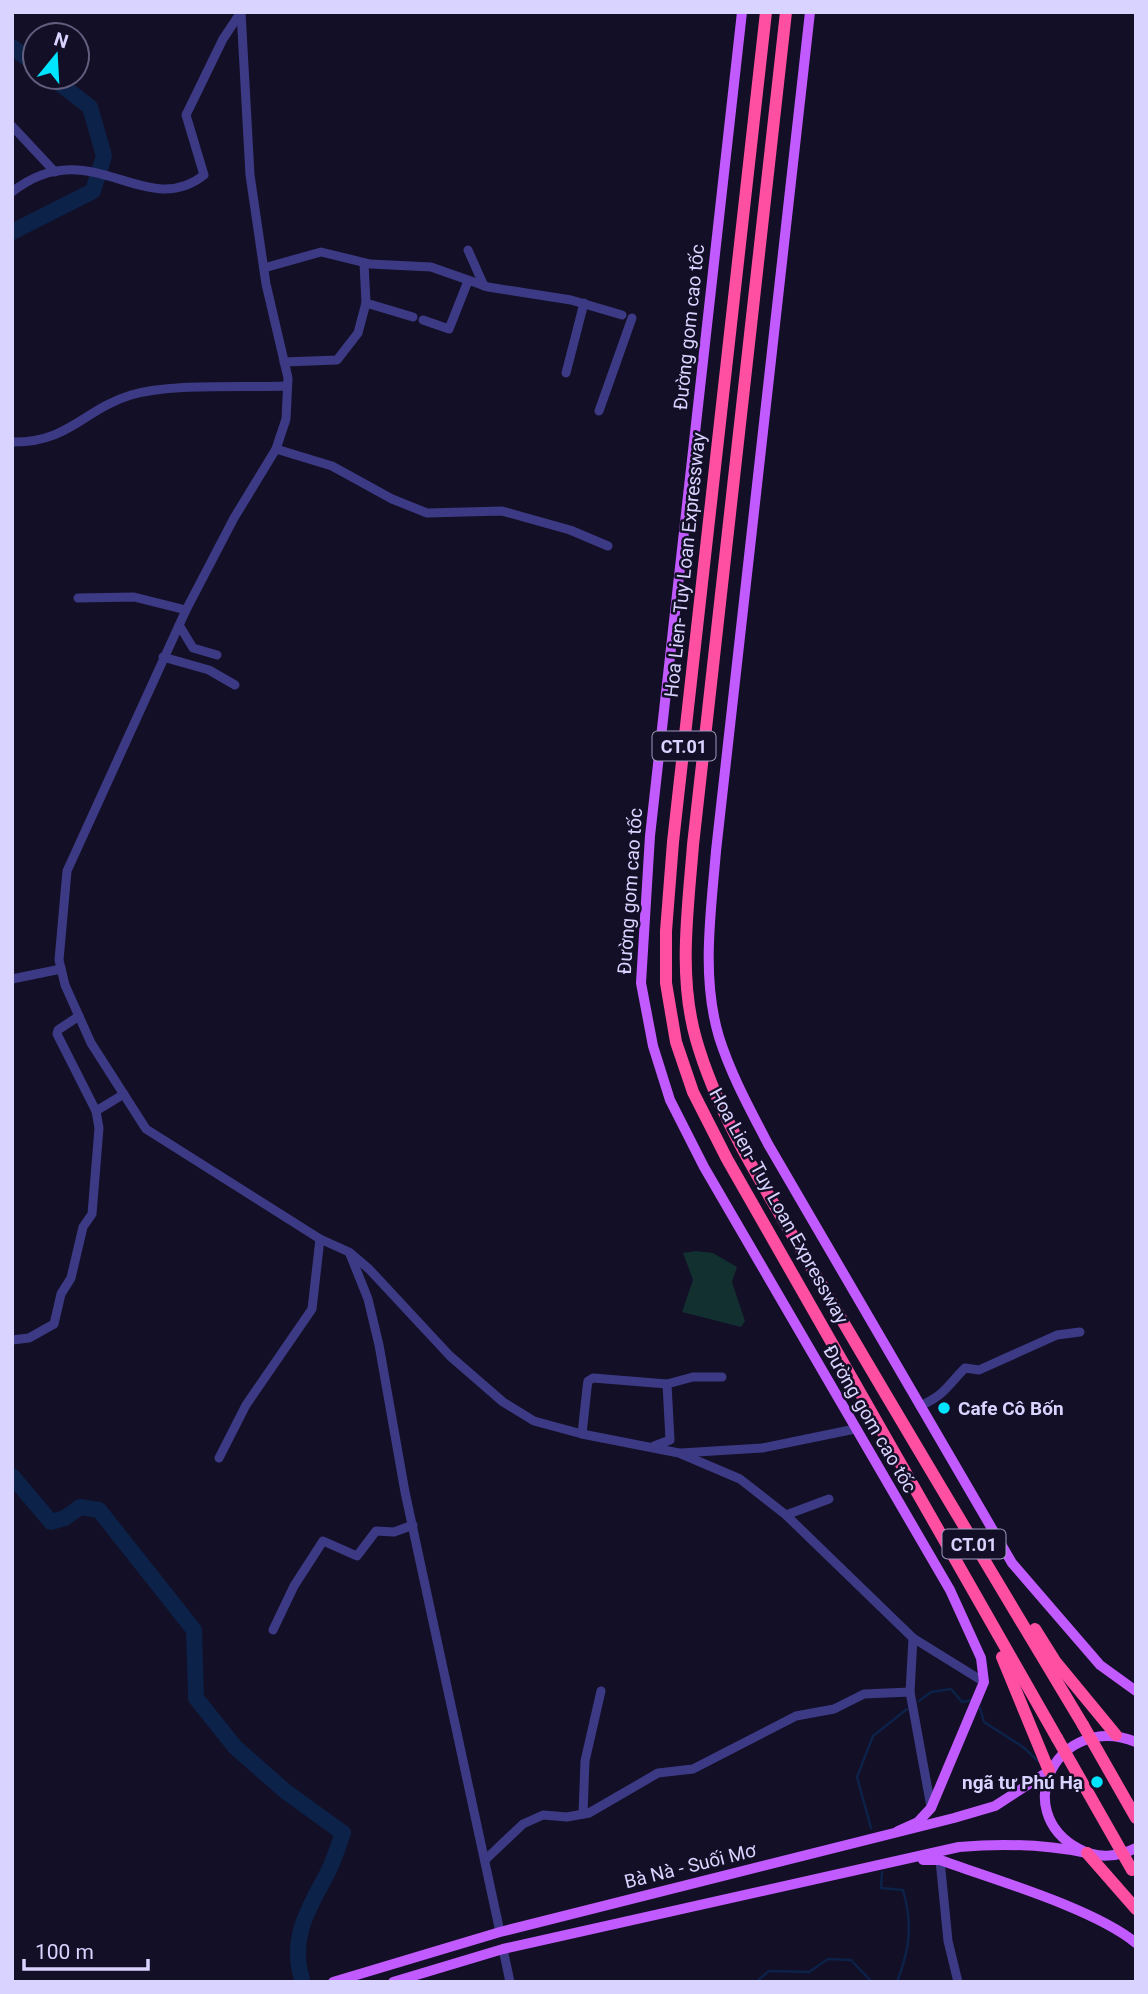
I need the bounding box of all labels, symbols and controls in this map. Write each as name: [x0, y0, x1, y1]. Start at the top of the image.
north arrow: [21, 21, 91, 91]
text: N: [51, 27, 71, 53]
street label: Đường gom cao tốc: [669, 243, 709, 411]
street label: Hoa Lien- Tuy Loan Expressway: [660, 432, 710, 698]
road number: CT.01: [652, 732, 716, 760]
street label: Đường gom cao tốc: [613, 807, 647, 975]
street label: Hoa Lien- Tuy Loan Expressway: [704, 1084, 854, 1328]
street label: Đường gom cao tốc: [818, 1341, 922, 1497]
place label: Cafe Cô Bốn: [958, 1397, 1064, 1420]
marker: Cafe Cô Bốn: [936, 1400, 952, 1416]
road number: CT.01: [942, 1530, 1006, 1559]
place label: ngã tư Phú Hạ: [962, 1771, 1083, 1794]
marker: ngã tư Phú Hạ: [1089, 1774, 1105, 1790]
street label: Bà Nà - Suối Mơ: [622, 1838, 759, 1893]
scale bar: [24, 1927, 149, 1971]
text: 100 m: [35, 1940, 94, 1964]

